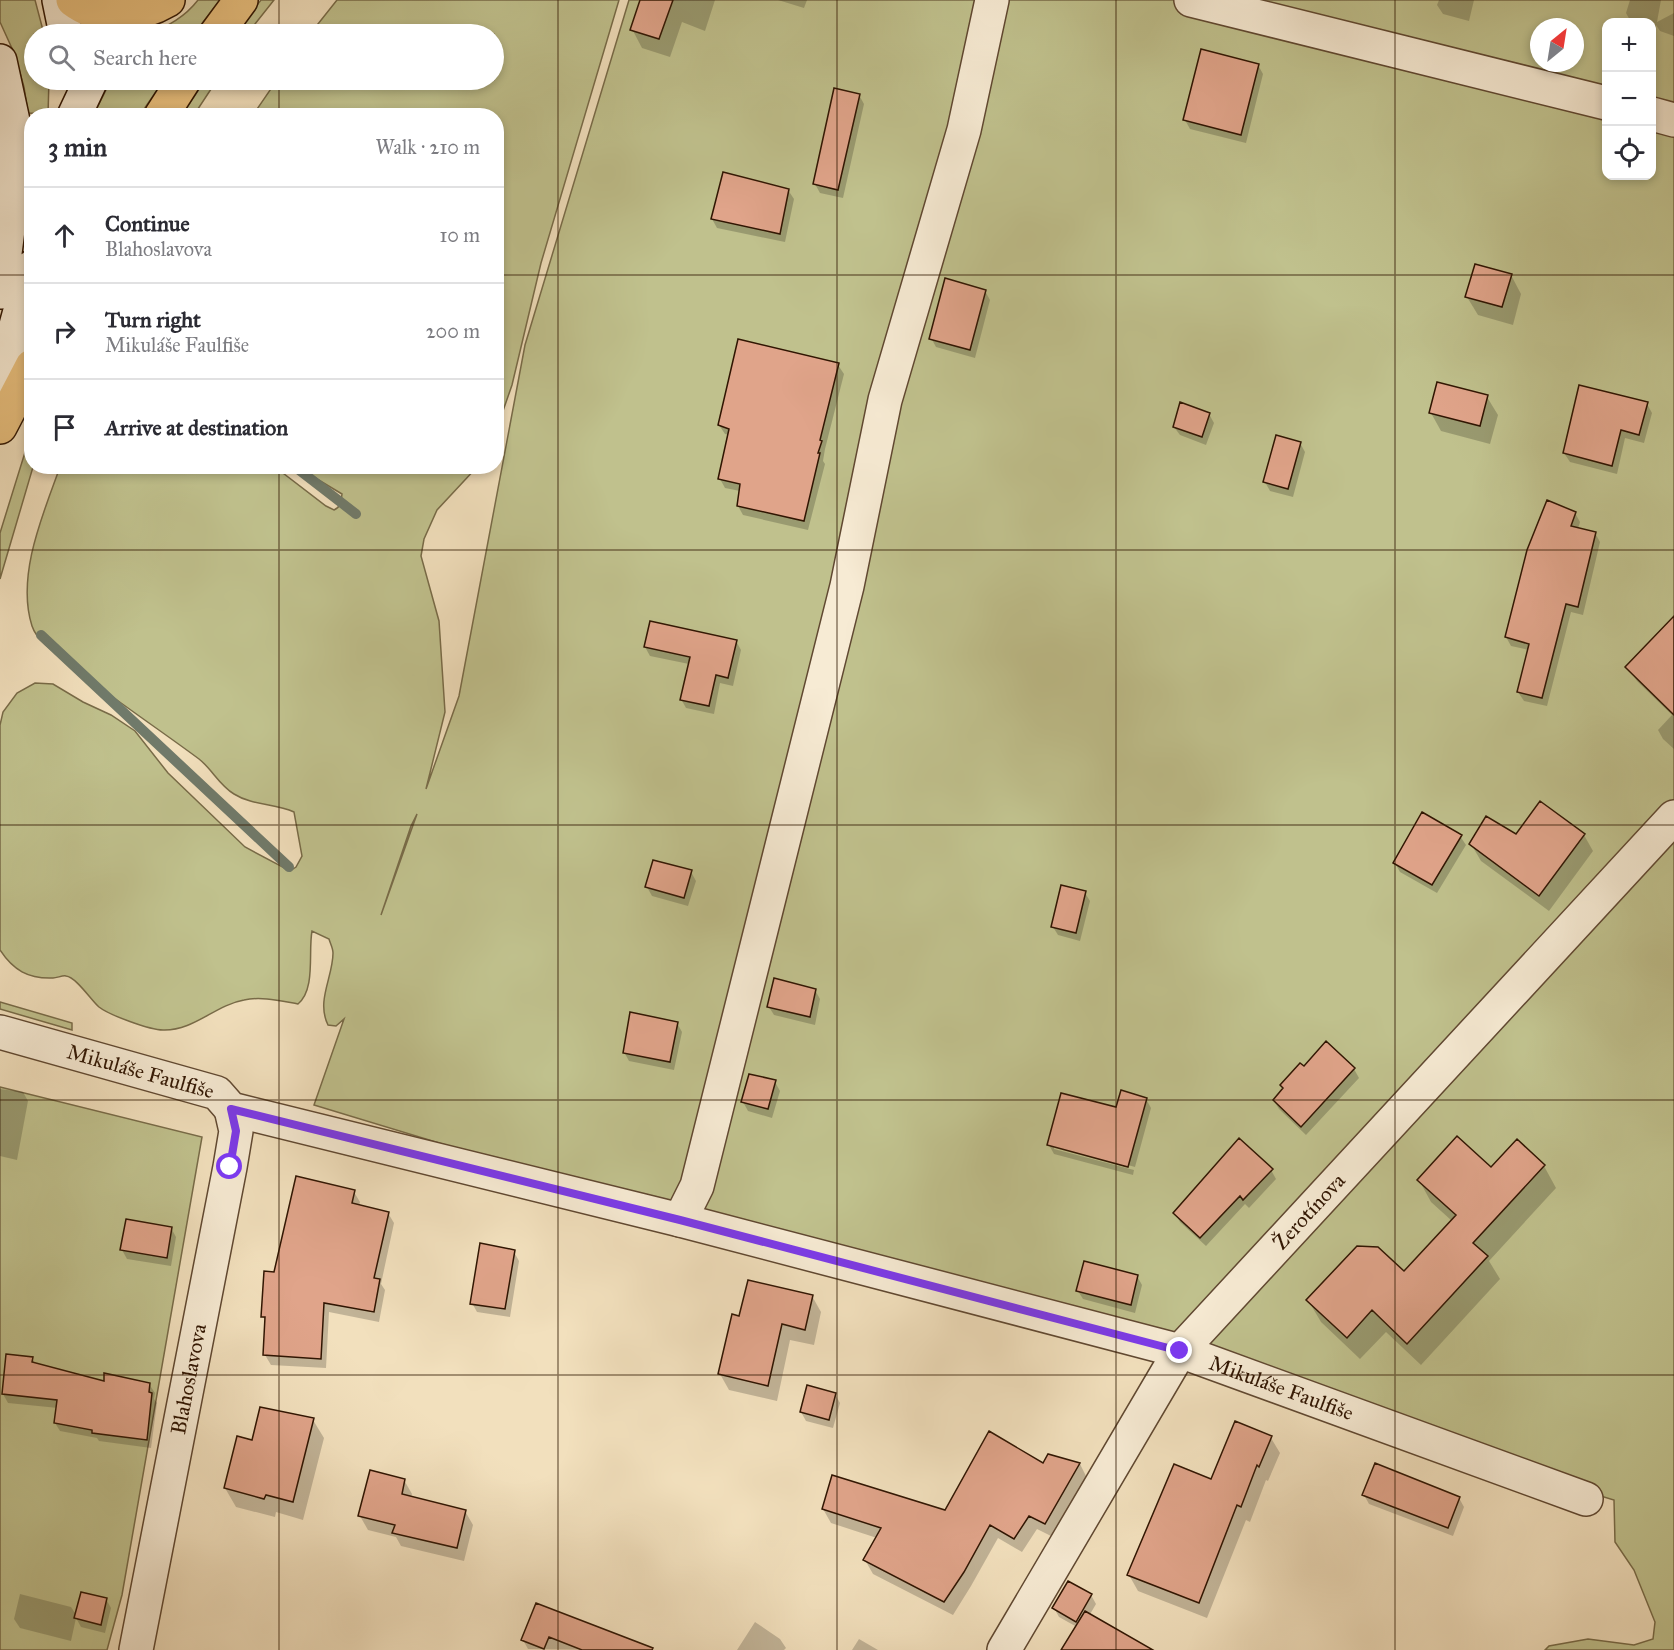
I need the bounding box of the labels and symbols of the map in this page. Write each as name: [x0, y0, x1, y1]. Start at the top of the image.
north arrow: [1530, 18, 1584, 72]
street label: Mikuláše Faulfiše: [64, 1038, 217, 1105]
route start: [216, 1153, 242, 1179]
street label: Žerotínova: [1267, 1168, 1351, 1255]
street label: Blahoslavova: [165, 1321, 212, 1437]
route end: [1166, 1337, 1192, 1363]
street label: Mikuláše Faulfiše: [1206, 1350, 1357, 1426]

